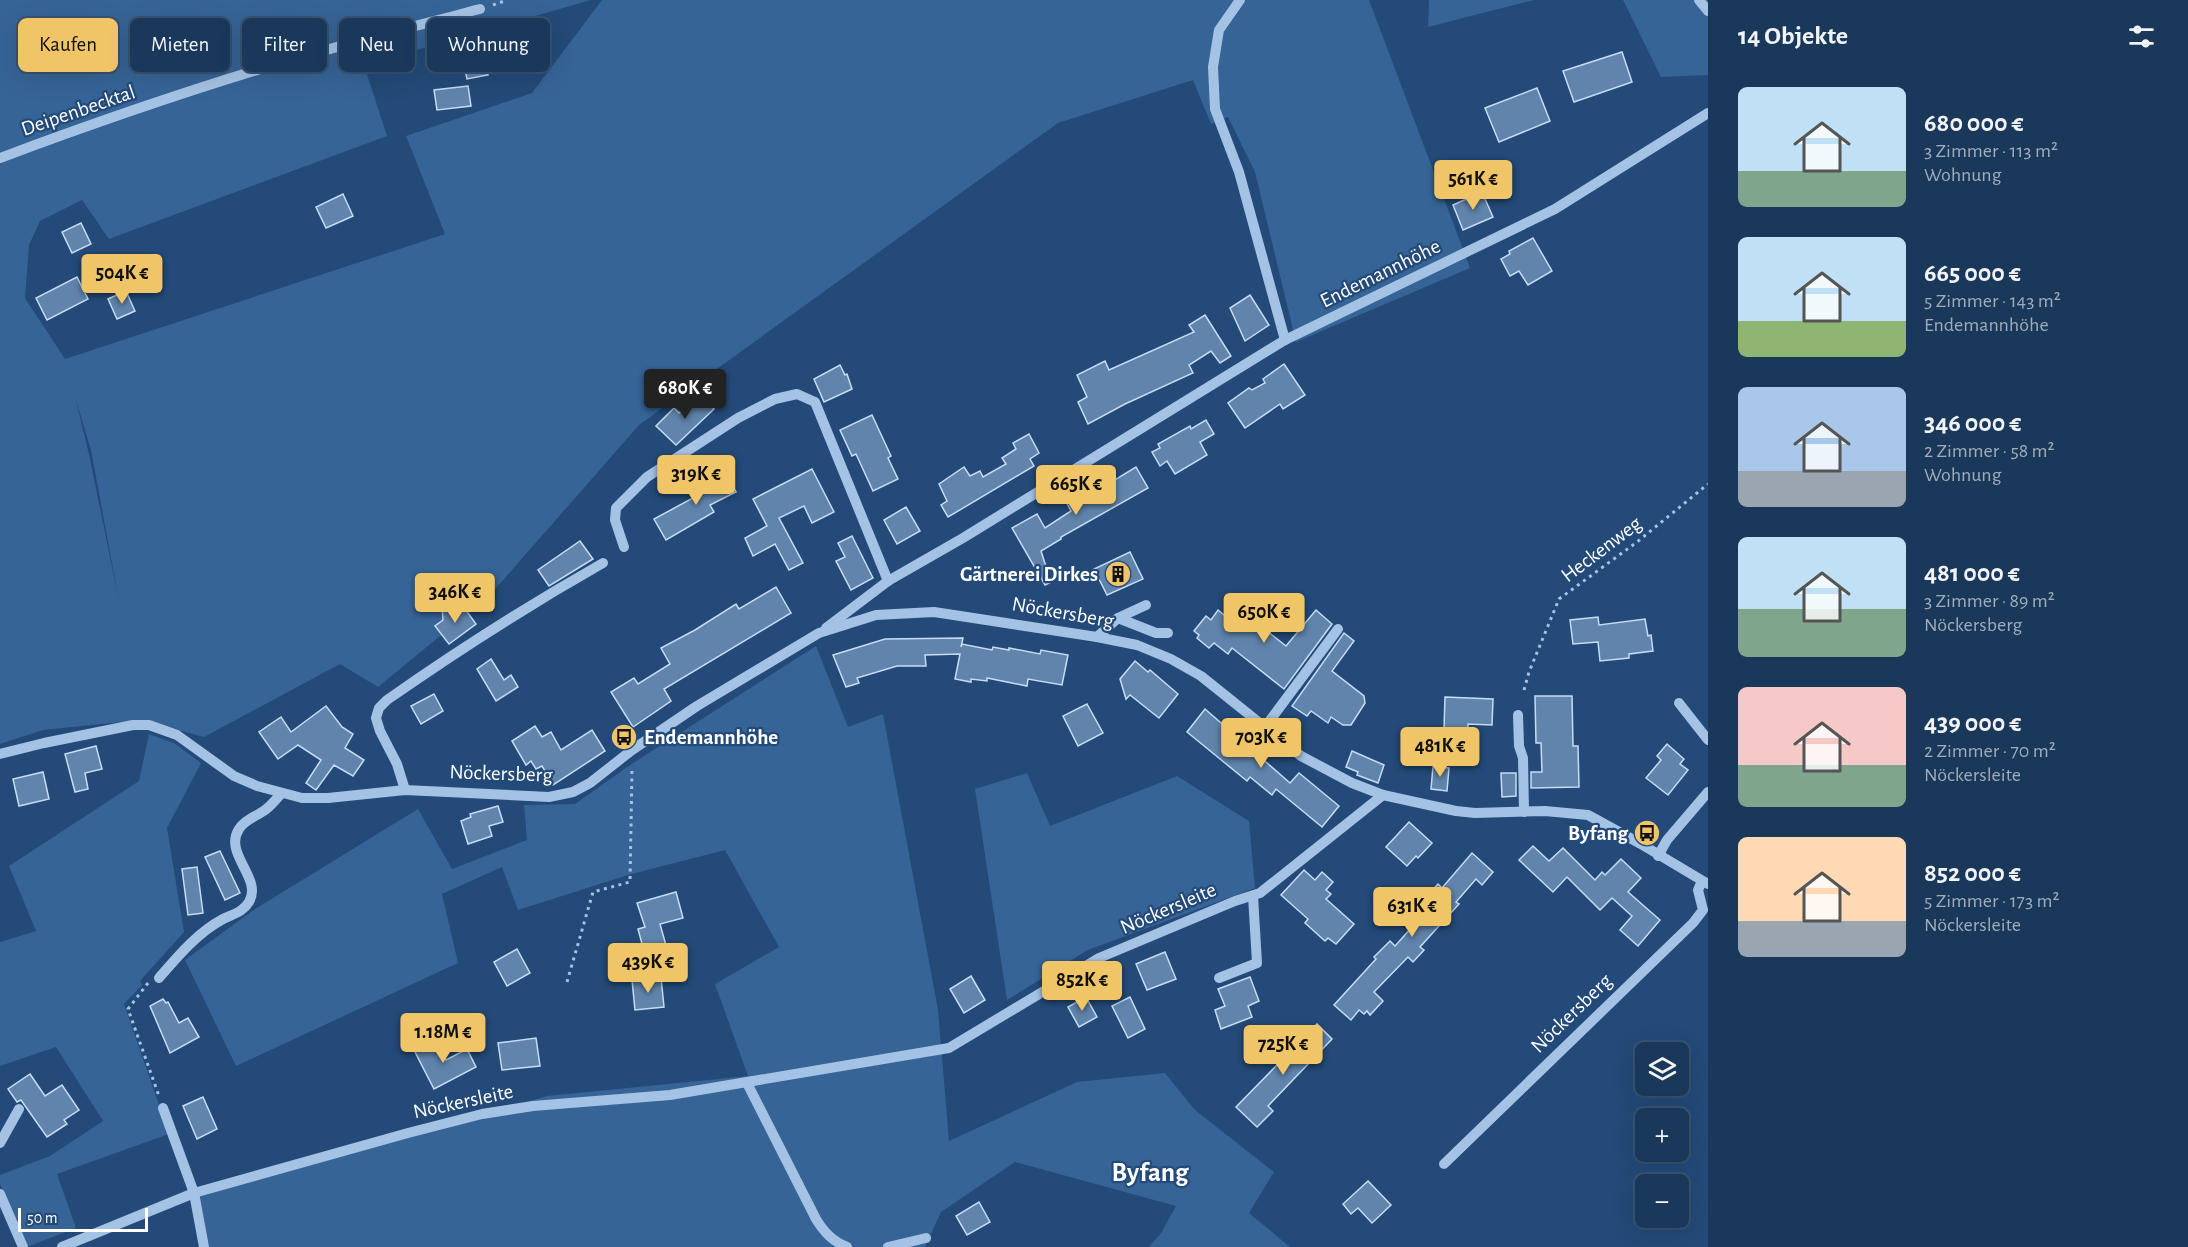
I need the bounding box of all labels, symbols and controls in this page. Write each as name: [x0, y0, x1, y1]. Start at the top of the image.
chip: Kaufen: [18, 18, 118, 72]
chip: Mieten: [130, 18, 230, 72]
chip: Filter: [242, 18, 327, 72]
chip: Neu: [339, 18, 415, 72]
chip: Wohnung: [427, 18, 550, 72]
icon: filters: [2125, 20, 2158, 53]
text: 14 Objekte: [1738, 23, 1848, 49]
street label: Deipenbecktal: [18, 81, 138, 140]
text: 680 000 €: [1924, 110, 2024, 136]
icon: home: [1786, 111, 1858, 183]
text: 3 Zimmer · 113 m²: [1924, 141, 2058, 161]
pin: 561K €: [1424, 160, 1522, 211]
text: Wohnung: [1924, 165, 2001, 185]
text: 561K €: [1448, 169, 1498, 189]
street label: Endemannhöhe: [1317, 235, 1444, 312]
pin: 504K €: [73, 254, 171, 305]
text: 665 000 €: [1924, 260, 2021, 286]
icon: home: [1786, 261, 1858, 333]
text: 504K €: [95, 263, 149, 283]
text: 5 Zimmer · 143 m²: [1924, 291, 2061, 311]
text: Endemannhöhe: [1924, 315, 2049, 335]
pin: 680K €: [636, 369, 734, 420]
text: 680K €: [658, 378, 712, 398]
text: 346 000 €: [1924, 410, 2021, 436]
icon: home: [1786, 411, 1858, 483]
text: 2 Zimmer · 58 m²: [1924, 441, 2055, 461]
pin: 319K €: [647, 455, 745, 506]
text: 319K €: [671, 464, 721, 484]
pin: 665K €: [1027, 465, 1125, 516]
text: Wohnung: [1924, 465, 2001, 485]
text: 665K €: [1050, 474, 1102, 494]
street label: Heckenweg: [1557, 512, 1646, 586]
building icon: Gärtnerei Dirkes: [1103, 559, 1133, 589]
text: 481 000 €: [1924, 560, 2020, 586]
icon: home: [1786, 561, 1858, 633]
place label: Gärtnerei Dirkes: [960, 564, 1098, 585]
pin: 346K €: [406, 573, 504, 624]
text: 346K €: [429, 582, 481, 602]
text: 3 Zimmer · 89 m²: [1924, 591, 2055, 611]
street label: Nöckersberg: [1010, 593, 1116, 632]
pin: 650K €: [1215, 593, 1313, 644]
text: 650K €: [1238, 602, 1290, 622]
text: Nöckersberg: [1924, 615, 2022, 635]
text: 439 000 €: [1924, 710, 2021, 736]
icon: home: [1786, 711, 1858, 783]
pin: 703K €: [1212, 718, 1310, 769]
bus stop icon: Endemannhöhe: [609, 722, 639, 752]
place label: Endemannhöhe: [644, 727, 778, 748]
text: 703K €: [1235, 727, 1287, 747]
pin: 481K €: [1391, 727, 1489, 778]
text: 481K €: [1414, 736, 1466, 756]
text: 2 Zimmer · 70 m²: [1924, 741, 2056, 761]
street label: Nöckersberg: [449, 761, 554, 786]
text: Nöckersleite: [1924, 765, 2021, 785]
bus stop icon: Byfang: [1632, 818, 1662, 848]
place label: Byfang: [1568, 823, 1628, 844]
text: 852 000 €: [1924, 860, 2021, 886]
icon: home: [1786, 861, 1858, 933]
street label: Nöckersleite: [1117, 879, 1219, 938]
pin: 631K €: [1363, 887, 1461, 938]
text: 5 Zimmer · 173 m²: [1924, 891, 2059, 911]
text: 631K €: [1387, 896, 1437, 916]
text: Nöckersleite: [1924, 915, 2021, 935]
pin: 439K €: [599, 943, 697, 994]
text: 439K €: [622, 952, 674, 972]
pin: 852K €: [1033, 961, 1131, 1012]
street label: Nöckersberg: [1527, 969, 1616, 1057]
text: 852K €: [1056, 970, 1108, 990]
pin: 1.18M €: [388, 1013, 498, 1064]
text: 1.18M €: [414, 1022, 472, 1042]
pin: 725K €: [1234, 1025, 1332, 1076]
text: 725K €: [1258, 1034, 1308, 1054]
map controls: [1635, 1042, 1689, 1228]
button: layers: [1635, 1042, 1689, 1096]
street label: Nöckersleite: [411, 1081, 515, 1122]
button: +: [1635, 1108, 1689, 1162]
district label: Byfang: [1111, 1159, 1189, 1187]
button: −: [1635, 1174, 1689, 1228]
scale bar: [18, 1205, 148, 1232]
text: 50 m: [27, 1210, 58, 1226]

